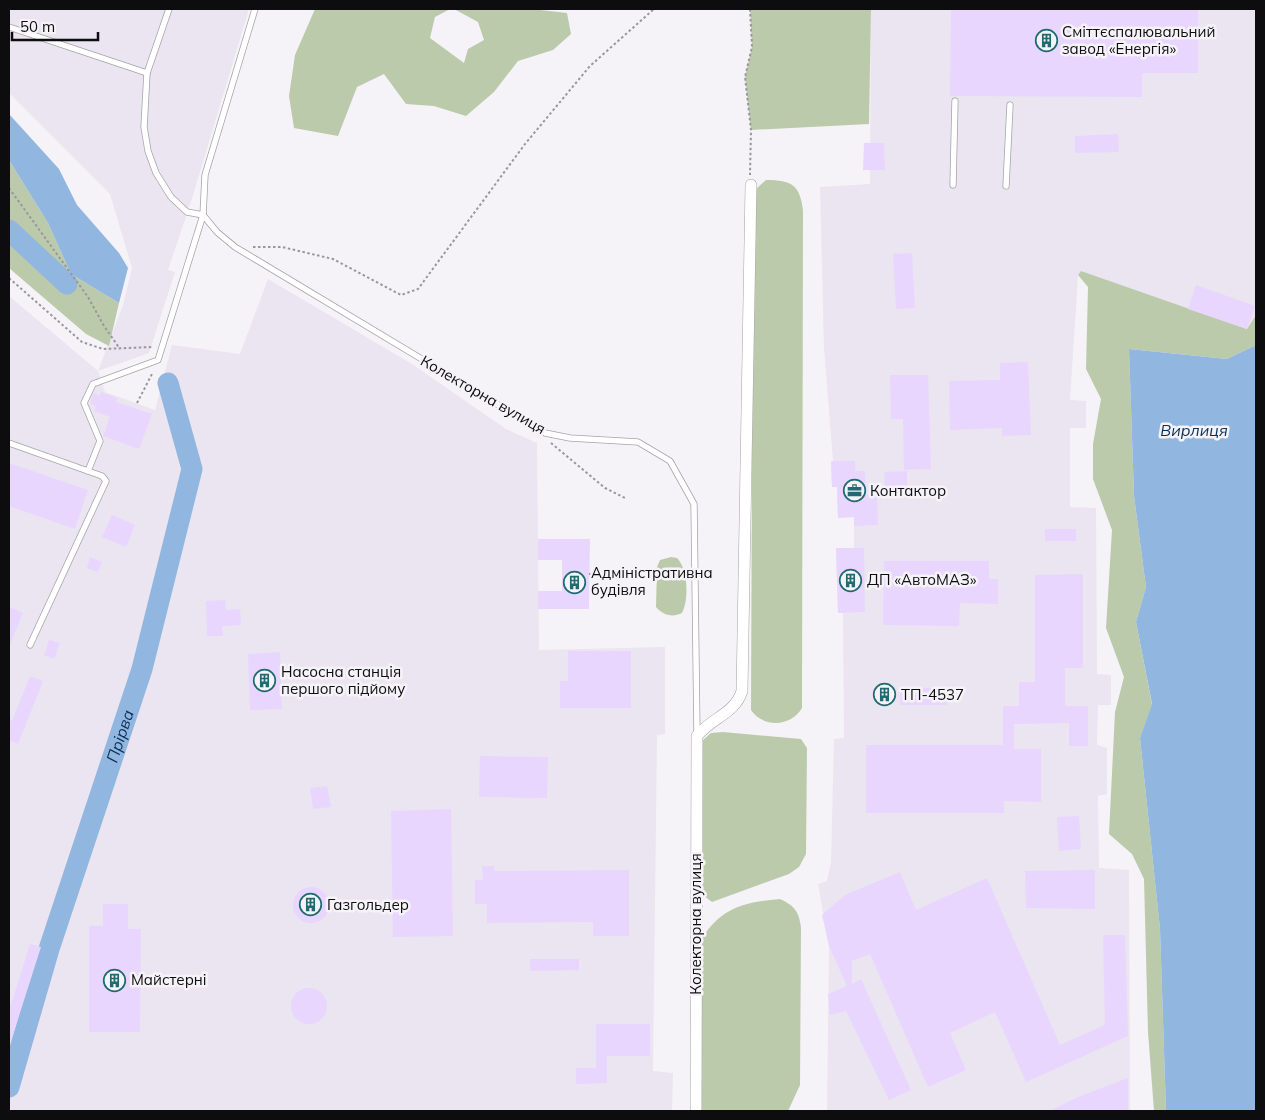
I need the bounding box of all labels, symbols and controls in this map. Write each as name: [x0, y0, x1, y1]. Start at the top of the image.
scale bar: [12, 10, 99, 42]
text: 50 m: [20, 17, 55, 36]
place label: Сміттєспалювальний завод «Енергія»: [1062, 22, 1215, 58]
building icon: Сміттєспалювальний завод «Енергія»: [1034, 29, 1058, 53]
street label: Колекторна вулиця: [417, 351, 549, 438]
water label: Вирлиця: [1160, 420, 1228, 440]
office icon: Контактор: [842, 479, 866, 503]
place label: Контактор: [870, 481, 946, 500]
place label: Адміністративна будівля: [591, 563, 713, 599]
building icon: ДП «АвтоМАЗ»: [839, 568, 863, 592]
building icon: Адміністративна будівля: [563, 570, 587, 594]
place label: ДП «АвтоМАЗ»: [867, 570, 977, 589]
place label: Насосна станція першого підйому: [281, 662, 405, 698]
building icon: Насосна станція першого підйому: [253, 669, 277, 693]
building icon: ТП-4537: [873, 683, 897, 707]
place label: ТП-4537: [901, 685, 964, 704]
water label: Прірва: [102, 707, 138, 765]
street label: Колекторна вулиця: [686, 853, 705, 995]
building icon: Газгольдер: [299, 893, 323, 917]
place label: Газгольдер: [327, 895, 409, 914]
building icon: Майстерні: [103, 968, 127, 992]
place label: Майстерні: [131, 970, 206, 989]

